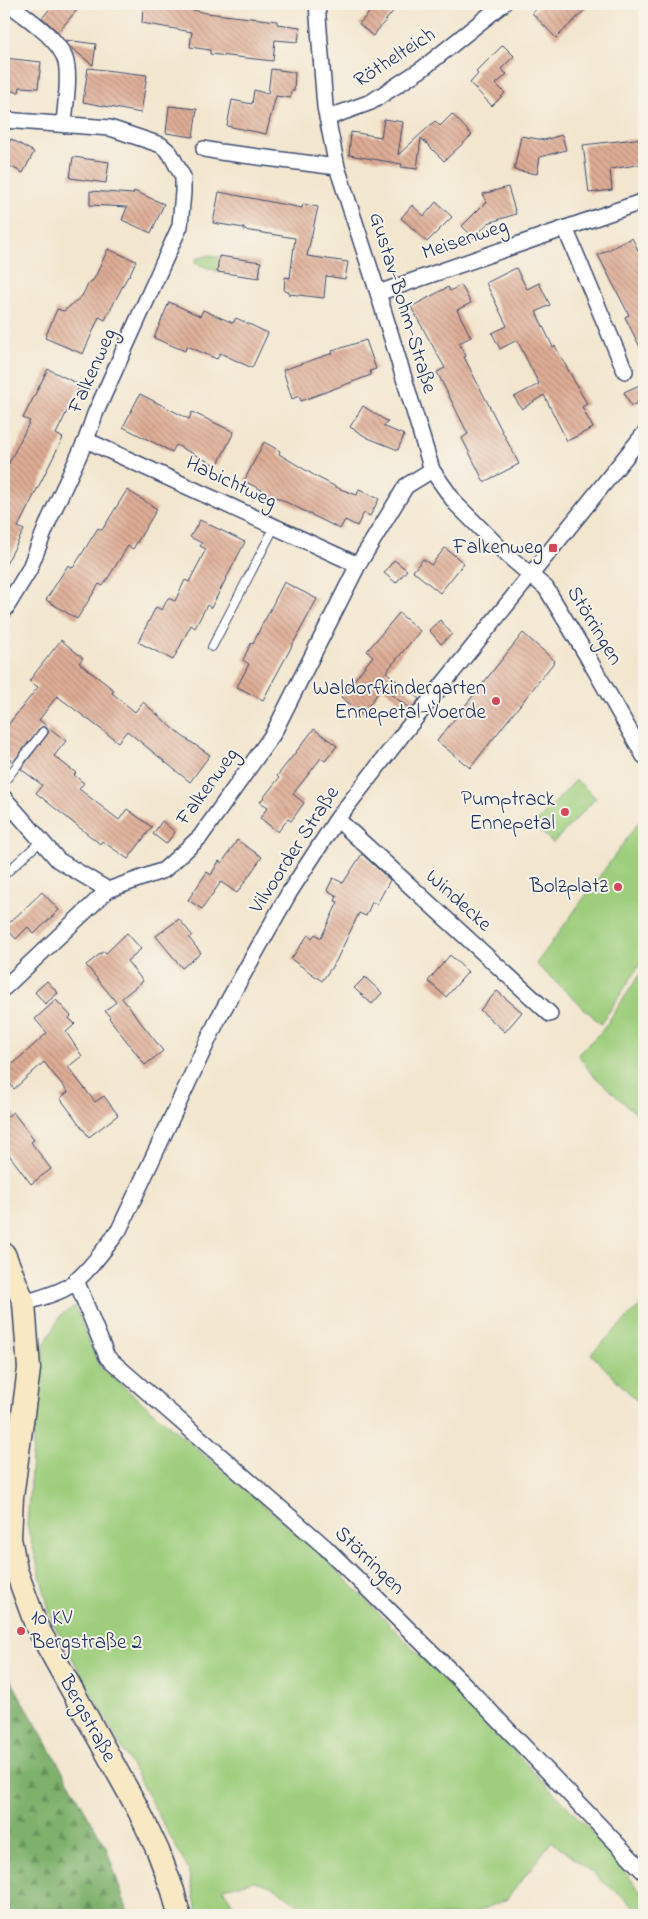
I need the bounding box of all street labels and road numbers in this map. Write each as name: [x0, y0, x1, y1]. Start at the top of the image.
street label: Röthelteich: [348, 20, 442, 96]
street label: Gustav-Bohm-Straße: [360, 209, 444, 398]
street label: Meisenweg: [418, 211, 513, 271]
street label: Falkenweg: [61, 324, 127, 420]
street label: Habichtweg: [180, 449, 281, 519]
street label: Störringen: [557, 581, 629, 672]
street label: Falkenweg: [169, 742, 248, 834]
street label: Vilvoorder Straße: [242, 780, 348, 920]
street label: Windecke: [418, 863, 498, 940]
street label: Störringen: [326, 1520, 411, 1604]
street label: Bergstraße: [48, 1669, 124, 1770]

